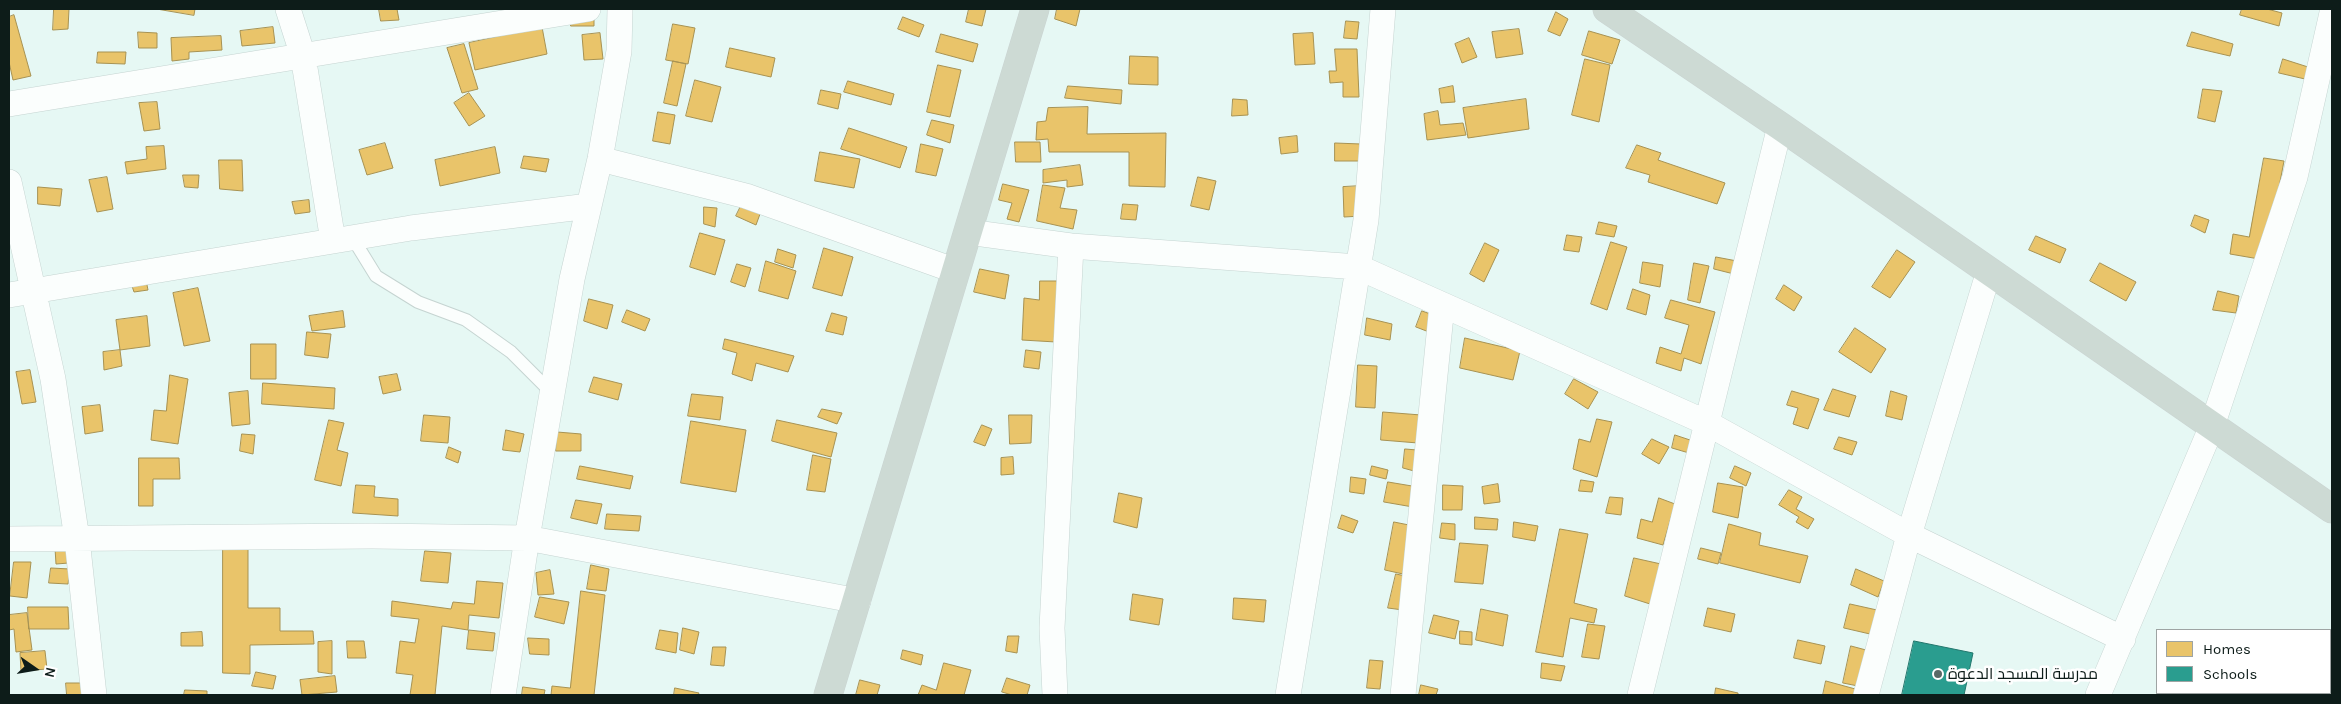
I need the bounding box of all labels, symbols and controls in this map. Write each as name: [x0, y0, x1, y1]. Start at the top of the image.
legend: [2156, 629, 2331, 694]
text: Homes: [2203, 640, 2251, 658]
north arrow: [10, 644, 60, 694]
place label: مدرسة المسجد الدعوة: [1948, 664, 2098, 684]
text: Schools: [2203, 665, 2257, 683]
text: N: [41, 666, 60, 679]
marker: مدرسة المسجد الدعوة: [1932, 668, 1944, 680]

